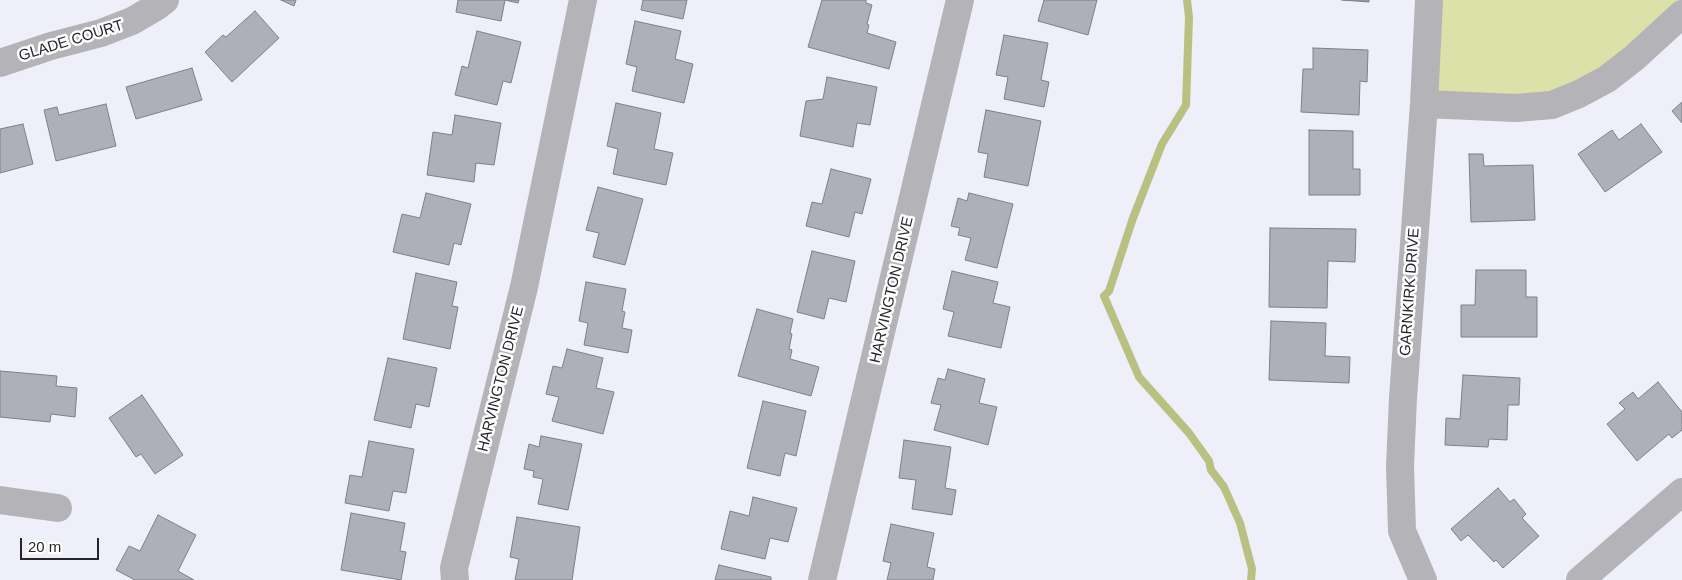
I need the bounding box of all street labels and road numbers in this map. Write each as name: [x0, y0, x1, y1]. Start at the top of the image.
street label: GLADE COURT: [17, 17, 125, 65]
street label: HARVINGTON DRIVE: [866, 215, 918, 365]
street label: GARNKIRK DRIVE: [1397, 227, 1423, 357]
street label: HARVINGTON DRIVE: [474, 304, 528, 454]

